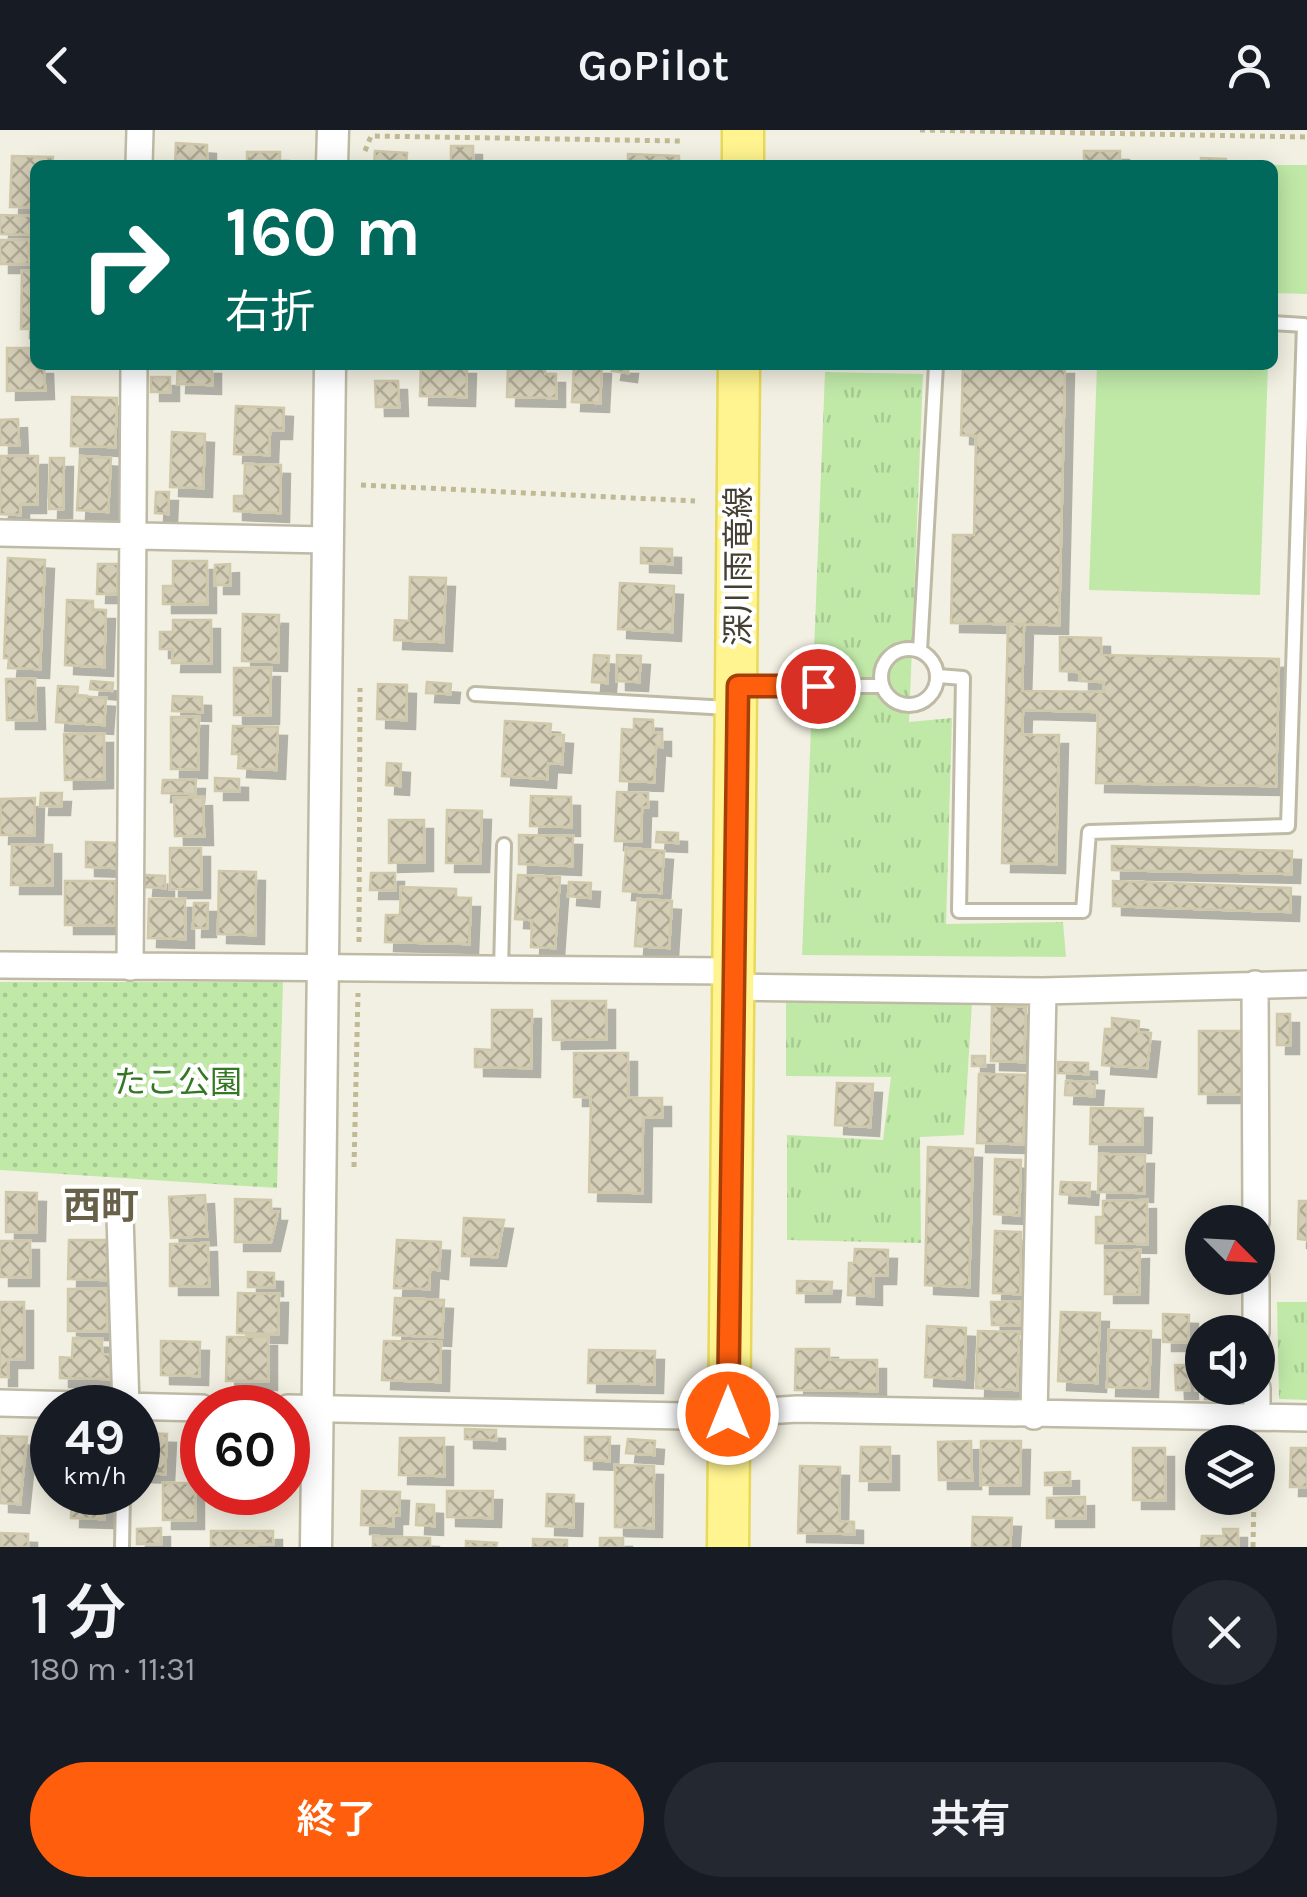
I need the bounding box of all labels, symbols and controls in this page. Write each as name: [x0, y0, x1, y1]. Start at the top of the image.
icon: back: [30, 38, 85, 93]
icon: person: [1222, 38, 1277, 93]
text: GoPilot: [578, 39, 729, 91]
text: 160 m: [225, 191, 421, 273]
icon: right: [60, 200, 190, 330]
text: 右折: [225, 286, 315, 338]
street label: 深川雨竜線: [720, 486, 757, 646]
pin: [776, 644, 861, 729]
icon: arrive: [791, 659, 846, 714]
park label: たこ公園: [114, 1064, 242, 1101]
district label: 西町: [63, 1184, 139, 1229]
north arrow: [1185, 1205, 1275, 1295]
map controls: [1185, 1205, 1275, 1515]
button: sound: [1185, 1315, 1275, 1405]
position arrow: [676, 1362, 780, 1466]
speed limit sign: 60: [180, 1385, 310, 1515]
text: 49: [65, 1408, 125, 1467]
button: layers: [1185, 1425, 1275, 1515]
text: km/h: [63, 1461, 127, 1490]
text: 1 分: [30, 1578, 126, 1648]
button: close: [1172, 1580, 1277, 1685]
text: 180 m · 11:31: [30, 1651, 196, 1688]
button: 終了: [30, 1762, 644, 1877]
button: 共有: [664, 1762, 1277, 1877]

